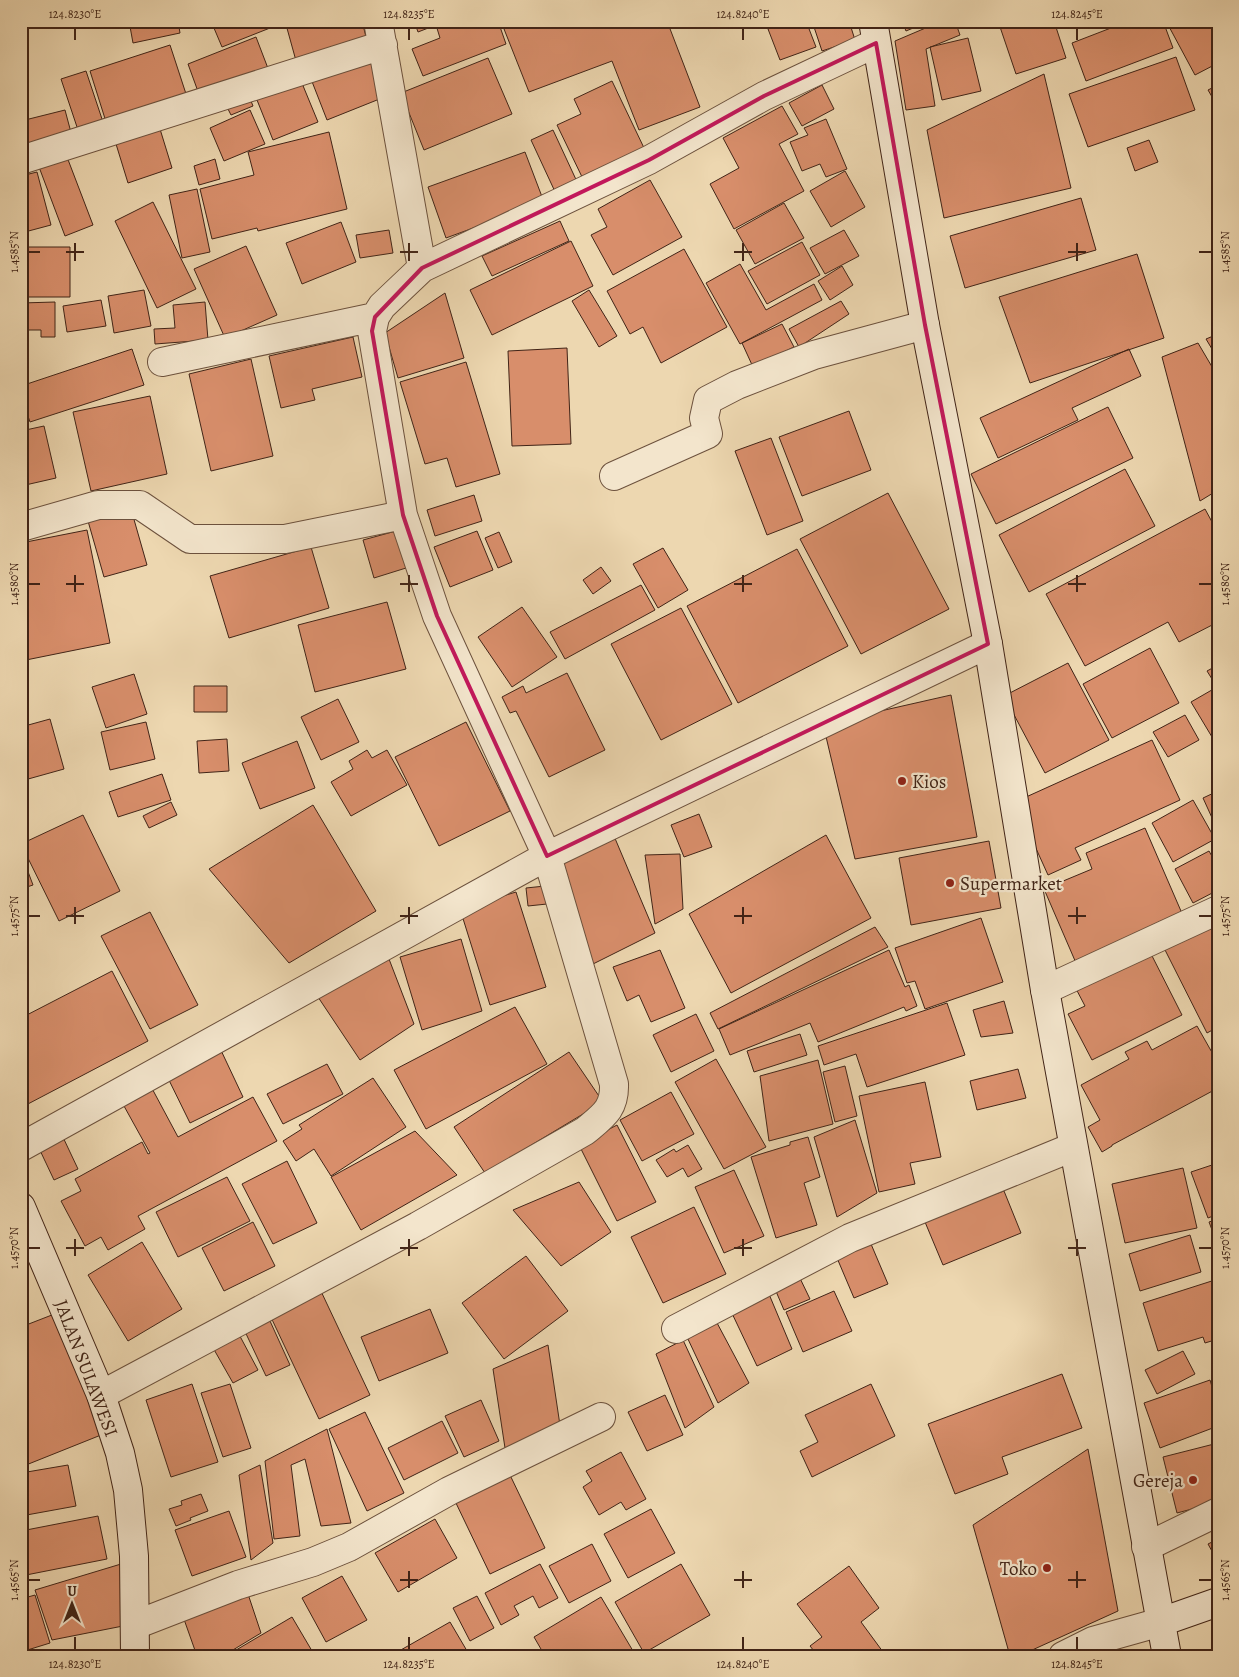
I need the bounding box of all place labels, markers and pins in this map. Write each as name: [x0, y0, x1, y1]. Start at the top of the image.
place label: Kios: [912, 769, 946, 795]
marker: Kios: [896, 775, 908, 787]
place label: Supermarket: [960, 871, 1062, 897]
marker: Supermarket: [944, 877, 956, 889]
place label: Gereja: [1133, 1468, 1183, 1494]
marker: Gereja: [1187, 1474, 1199, 1486]
place label: Toko: [1000, 1556, 1037, 1582]
marker: Toko: [1041, 1562, 1053, 1574]

